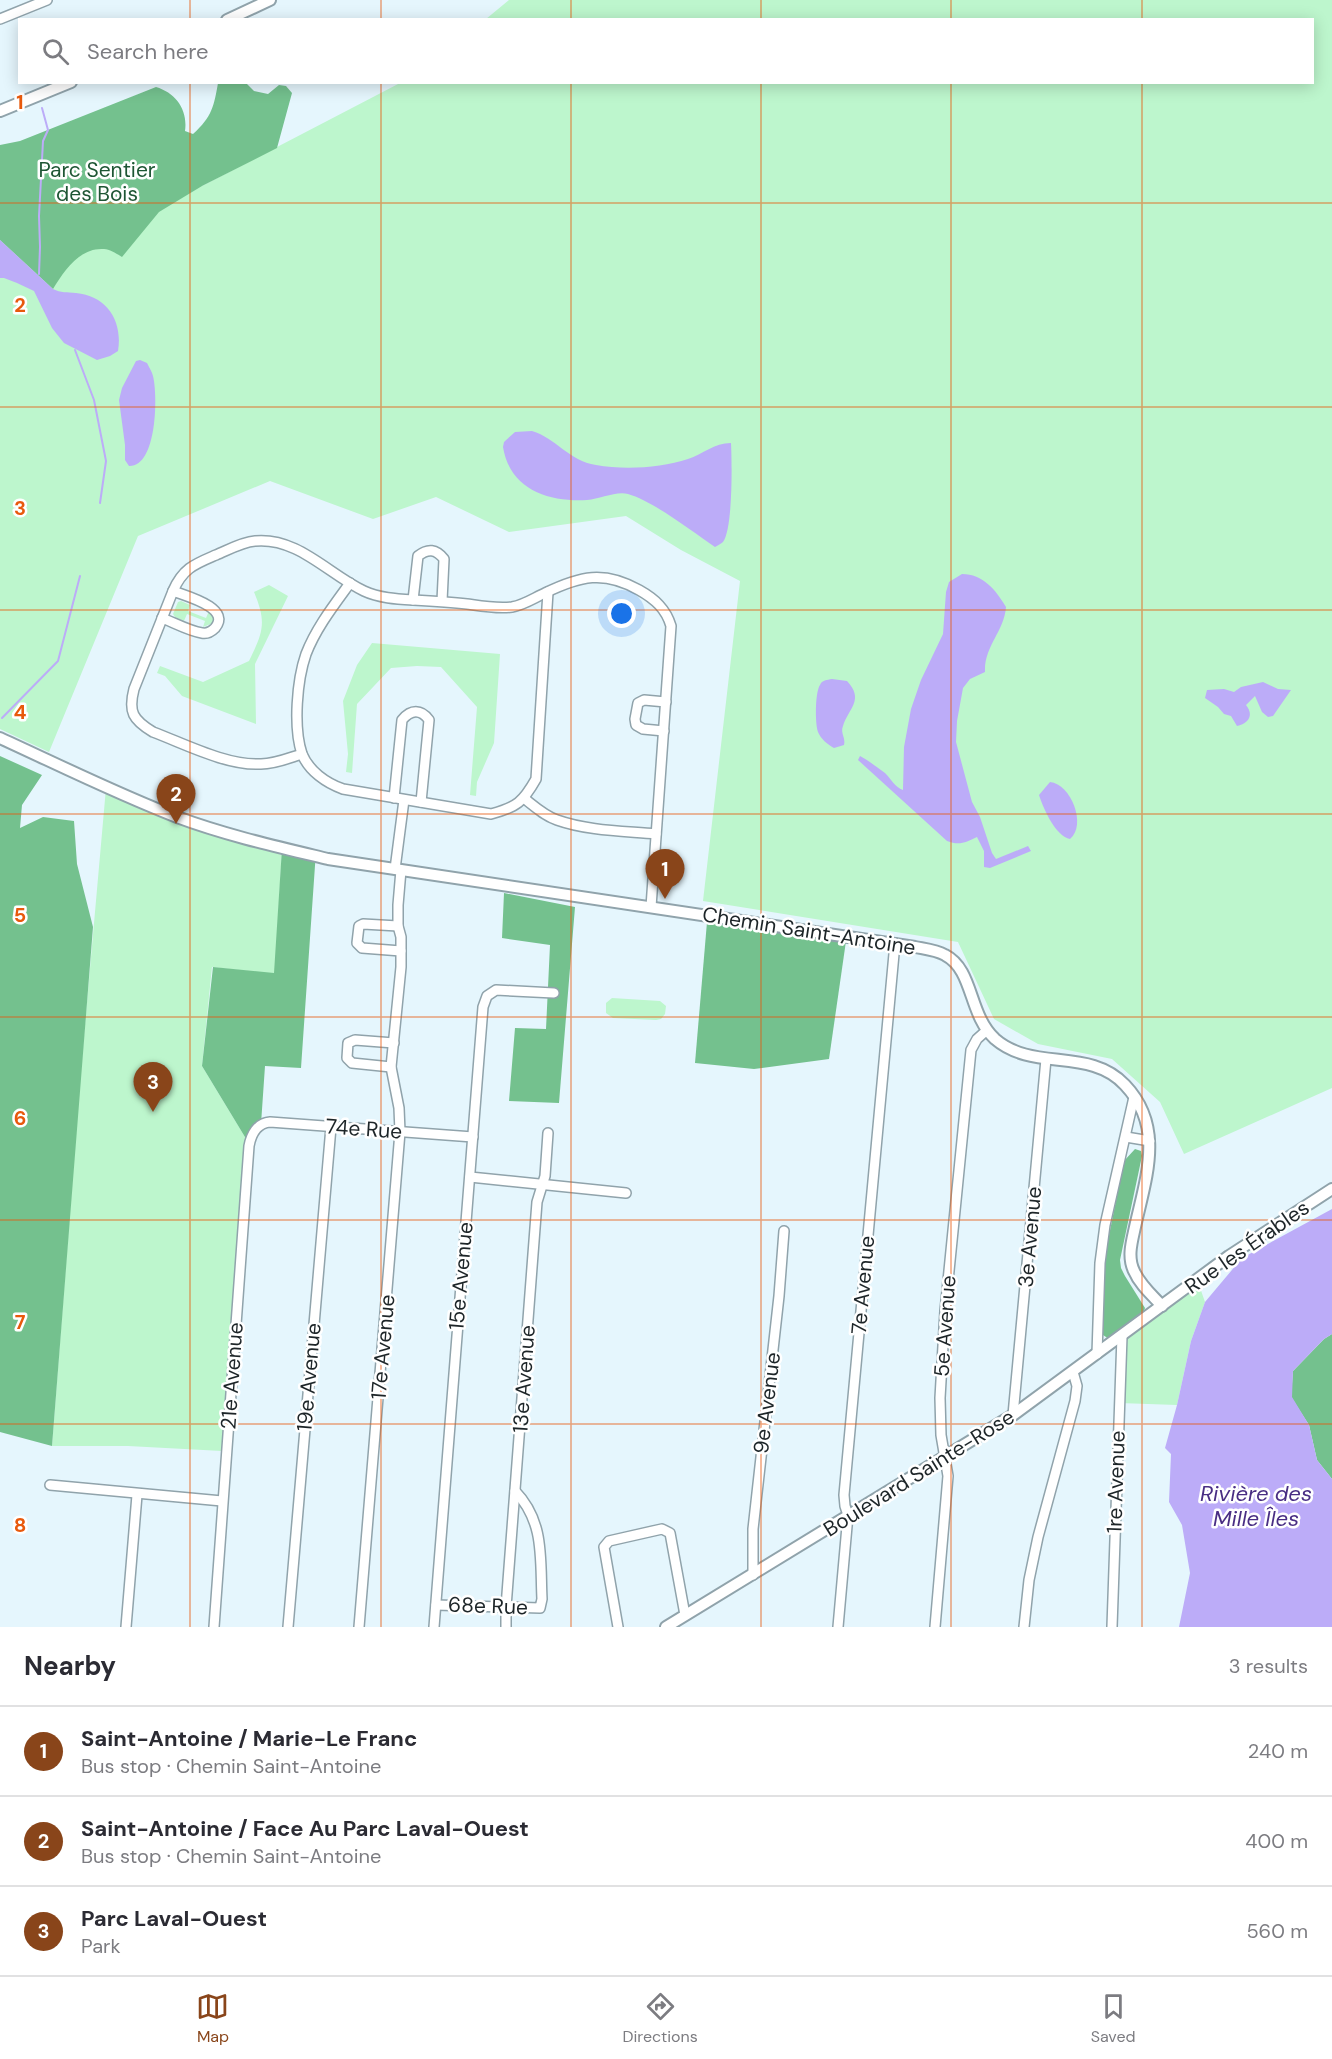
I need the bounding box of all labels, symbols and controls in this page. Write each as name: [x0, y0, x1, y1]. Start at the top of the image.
search box: [18, 18, 1314, 84]
icon: search: [39, 35, 72, 68]
text: Search here: [87, 37, 208, 66]
text: 1: [16, 89, 24, 115]
park label: Parc Sentier des Bois: [38, 156, 156, 208]
text: 2: [14, 292, 26, 318]
text: 3: [14, 495, 26, 521]
your location: [607, 599, 636, 628]
text: 4: [14, 699, 27, 725]
pin: 2: [156, 774, 195, 824]
pin: 1: [646, 850, 684, 899]
street label: Chemin Saint-Antoine: [700, 900, 918, 962]
text: 5: [14, 902, 26, 928]
pin: 3: [134, 1062, 172, 1112]
text: 6: [14, 1105, 26, 1131]
street label: 74e Rue: [325, 1112, 403, 1146]
street label: 3e Avenue: [1012, 1185, 1048, 1289]
street label: Rue les Érables: [1179, 1194, 1315, 1300]
street label: 15e Avenue: [442, 1221, 480, 1331]
street label: 7e Avenue: [845, 1234, 881, 1335]
street label: 5e Avenue: [927, 1274, 963, 1378]
street label: 17e Avenue: [364, 1293, 402, 1401]
text: 7: [15, 1309, 26, 1335]
street label: 21e Avenue: [214, 1321, 250, 1431]
street label: 19e Avenue: [290, 1322, 328, 1432]
street label: 13e Avenue: [506, 1324, 542, 1434]
street label: 9e Avenue: [747, 1351, 787, 1455]
street label: Boulevard Sainte-Rose: [818, 1403, 1020, 1543]
street label: 1re Avenue: [1100, 1430, 1132, 1534]
water label: Rivière des Mille Îles: [1200, 1479, 1312, 1533]
text: 8: [14, 1512, 26, 1538]
street label: 68e Rue: [448, 1591, 528, 1621]
text: Nearby: [24, 1649, 116, 1683]
text: 3 results: [1229, 1653, 1308, 1679]
text: Saint-Antoine / Marie-Le Franc: [81, 1724, 417, 1753]
text: 1: [40, 1738, 47, 1764]
text: 240 m: [1248, 1738, 1308, 1764]
text: Bus stop · Chemin Saint-Antoine: [81, 1753, 381, 1779]
text: Saint-Antoine / Face Au Parc Laval-Ouest: [81, 1814, 529, 1843]
text: 2: [38, 1828, 49, 1854]
text: 400 m: [1245, 1828, 1308, 1854]
text: Bus stop · Chemin Saint-Antoine: [81, 1843, 381, 1869]
text: Parc Laval-Ouest: [81, 1904, 267, 1933]
text: 3: [37, 1918, 50, 1944]
text: 560 m: [1246, 1918, 1308, 1944]
text: Park: [81, 1933, 121, 1959]
tab: Map: [196, 1990, 229, 2047]
tab: Directions: [622, 1990, 698, 2047]
tab: Saved: [1091, 1990, 1136, 2047]

